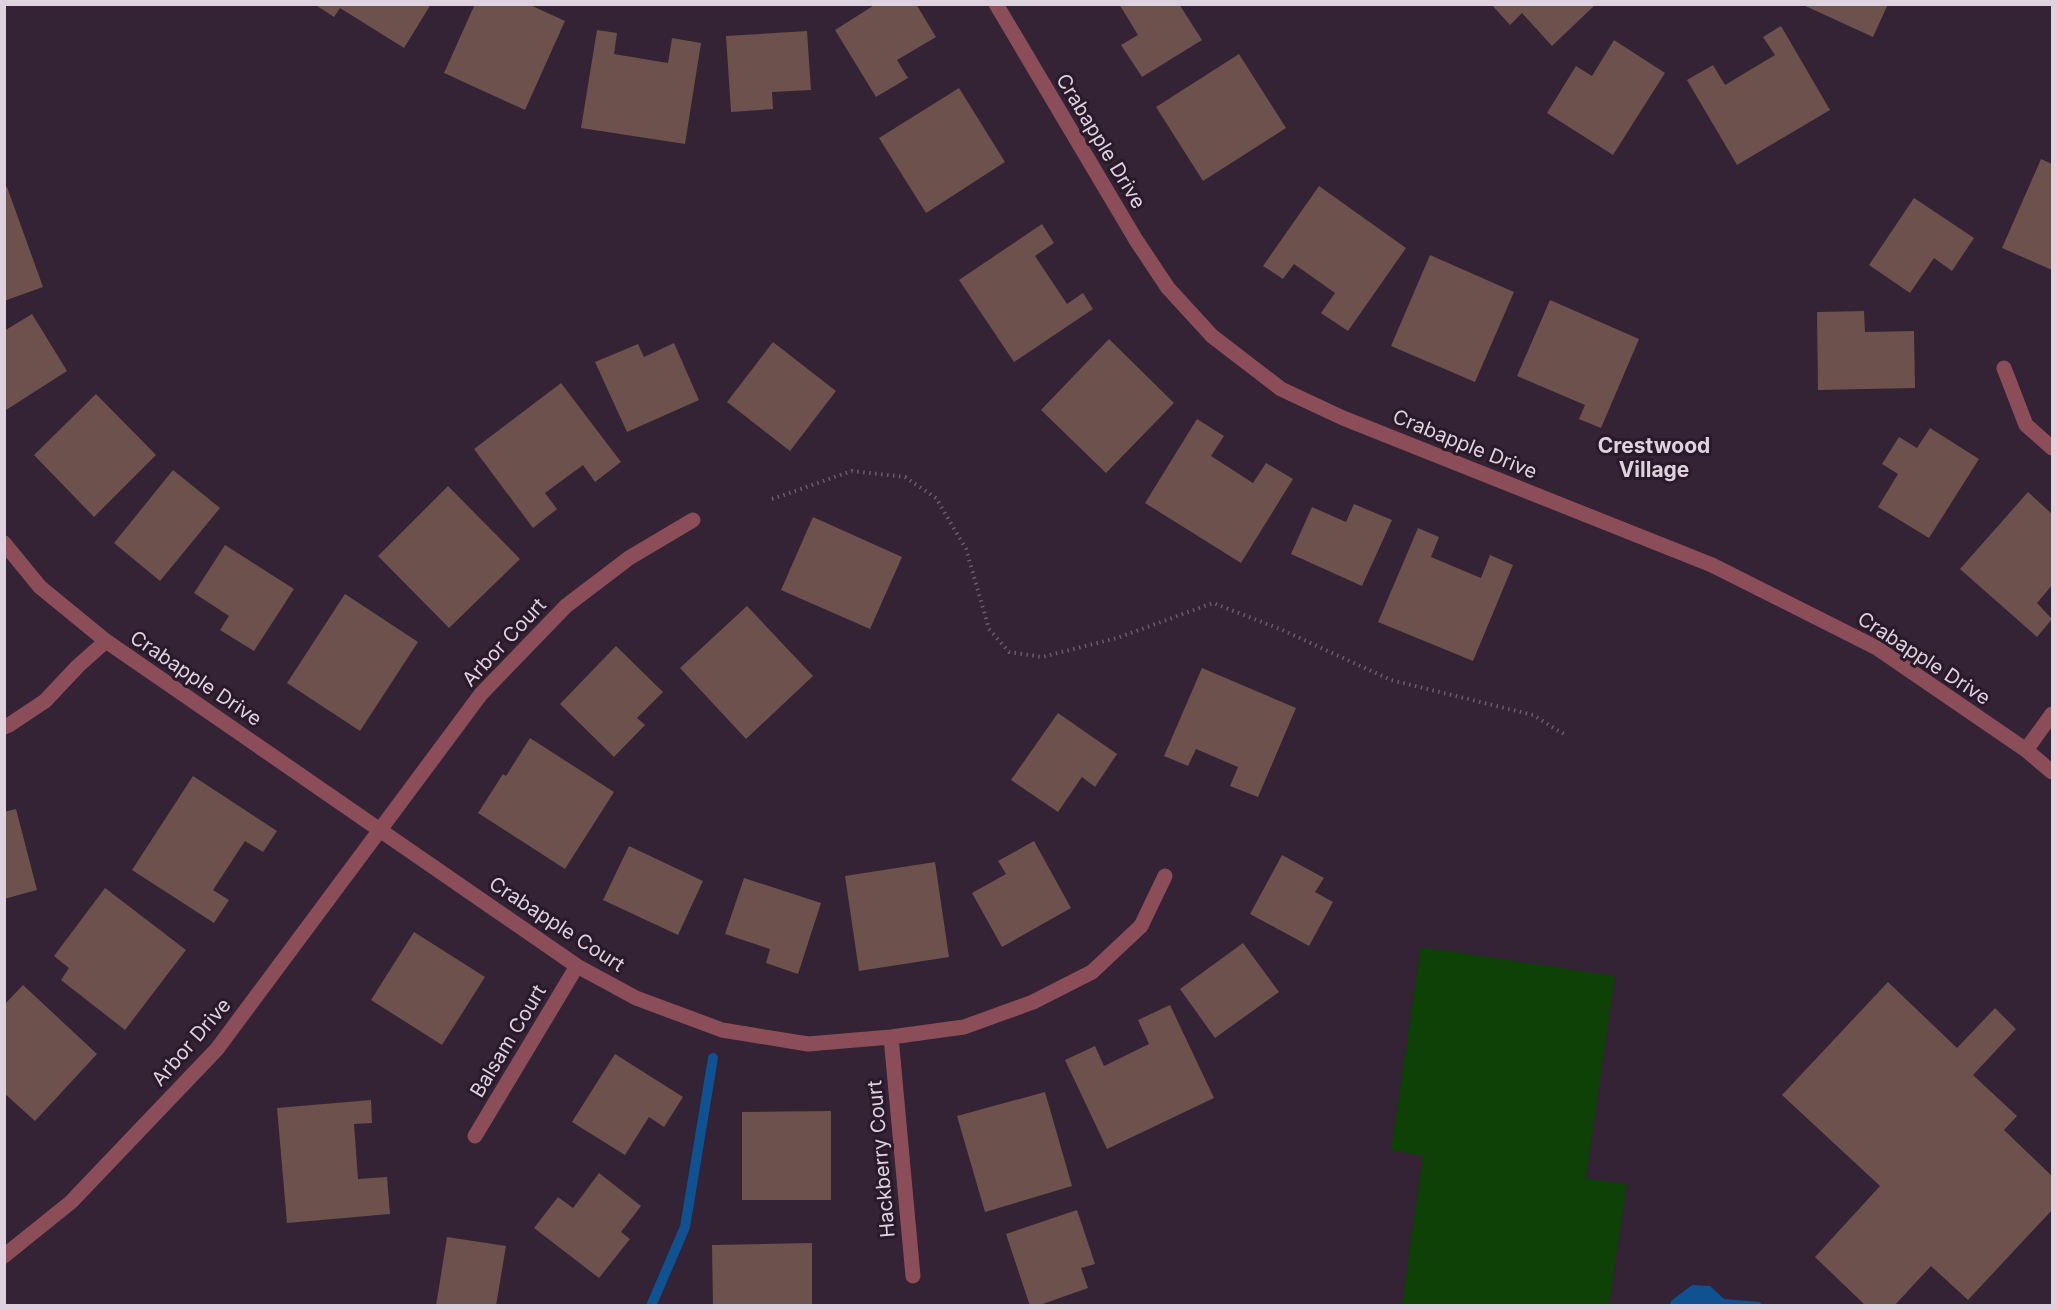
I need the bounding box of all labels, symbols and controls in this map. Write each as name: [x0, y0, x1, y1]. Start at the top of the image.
street label: Crabapple Drive: [1051, 69, 1151, 213]
street label: Crabapple Drive: [1389, 404, 1541, 484]
district label: Crestwood Village: [1598, 433, 1710, 482]
street label: Arbor Court: [457, 593, 551, 691]
street label: Crabapple Drive: [1853, 606, 1995, 710]
street label: Crabapple Drive: [126, 625, 266, 731]
street label: Crabapple Court: [485, 871, 630, 977]
street label: Balsam Court: [465, 980, 551, 1102]
street label: Arbor Drive: [146, 993, 236, 1091]
street label: Hackberry Court: [862, 1079, 900, 1239]

